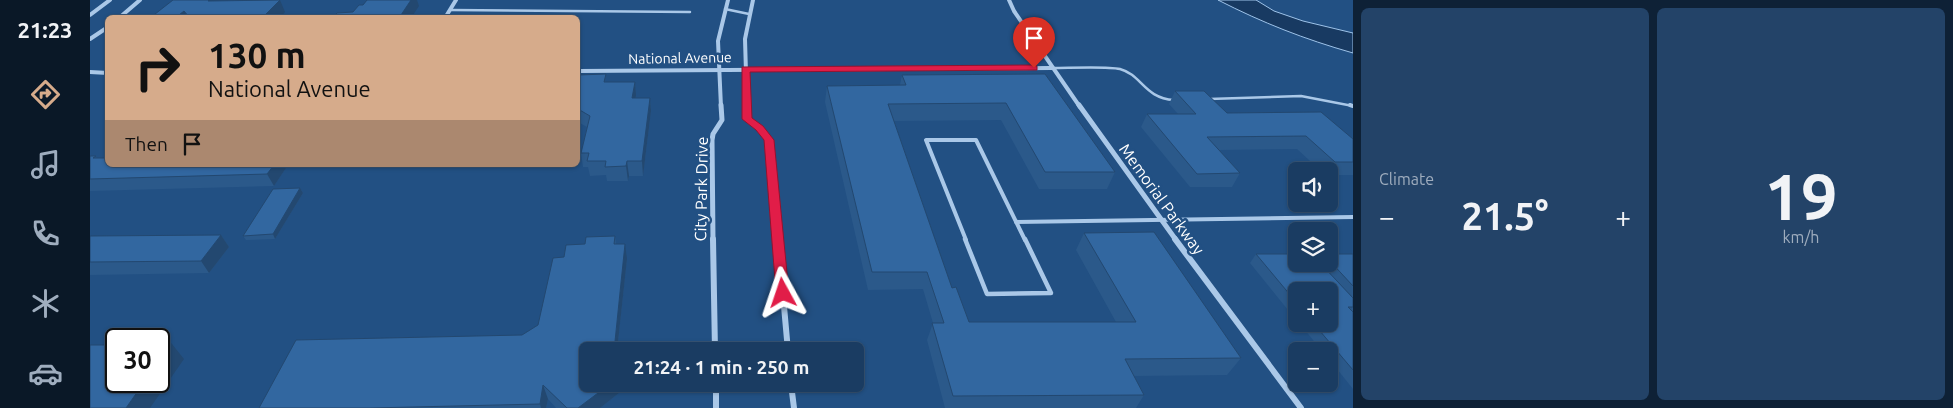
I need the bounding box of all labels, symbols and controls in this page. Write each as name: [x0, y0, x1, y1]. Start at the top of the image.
text: 21:23: [17, 17, 73, 42]
pin: [1013, 17, 1055, 68]
icon: arrive: [1020, 24, 1048, 52]
icon: right: [125, 35, 190, 100]
text: 130 m: [208, 35, 306, 75]
street label: National Avenue: [628, 49, 732, 67]
text: National Avenue: [208, 76, 371, 101]
icon: directions: [28, 77, 63, 112]
icon: arrive: [178, 130, 206, 158]
text: Then: [125, 133, 168, 155]
street label: City Park Drive: [691, 137, 711, 241]
street label: Memorial Parkway: [1116, 140, 1208, 258]
icon: music: [28, 147, 63, 182]
text: 19: [1764, 159, 1838, 232]
map controls: [1288, 162, 1338, 392]
button: sound: [1288, 162, 1338, 212]
text: Climate: [1379, 170, 1434, 188]
text: 21.5°: [1461, 195, 1549, 237]
text: −: [1379, 201, 1395, 232]
text: +: [1615, 201, 1631, 232]
icon: phone: [28, 216, 63, 251]
button: layers: [1288, 222, 1338, 272]
text: km/h: [1783, 228, 1819, 246]
position arrow: [756, 266, 808, 318]
button: +: [1288, 282, 1338, 332]
icon: climate: [28, 286, 63, 321]
speed limit sign: 30: [105, 328, 170, 393]
button: −: [1288, 342, 1338, 392]
icon: car: [28, 356, 63, 391]
text: 21:24 · 1 min · 250 m: [634, 356, 809, 378]

